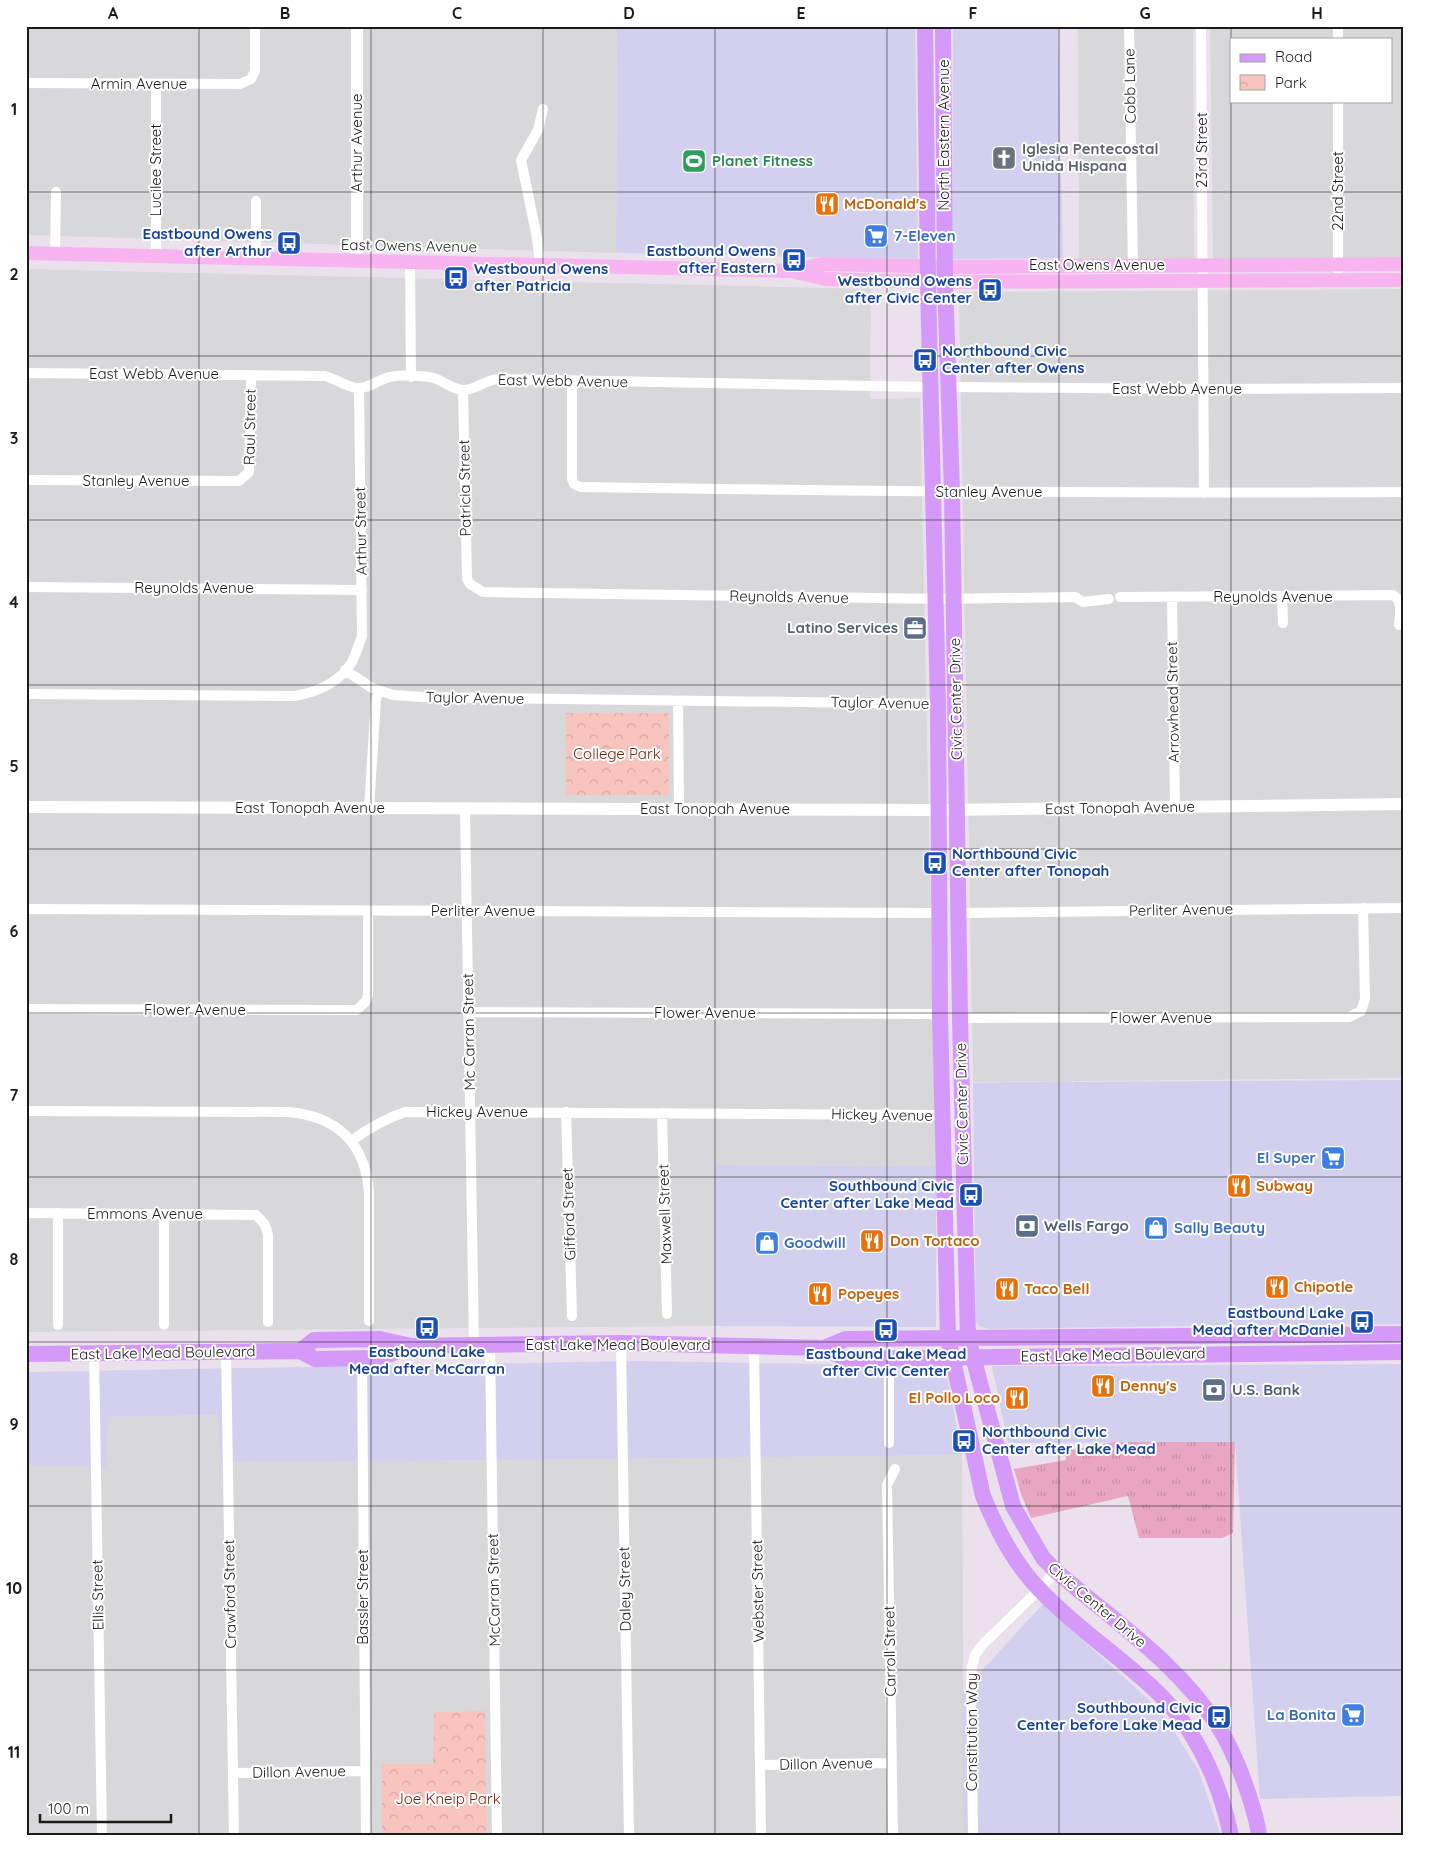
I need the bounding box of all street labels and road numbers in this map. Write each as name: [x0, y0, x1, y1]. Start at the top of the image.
street label: Cobb Lane: [1119, 48, 1140, 124]
street label: North Eastern Avenue: [934, 59, 953, 211]
street label: Armin Avenue: [91, 74, 187, 93]
street label: Arthur Avenue: [347, 94, 366, 192]
street label: 23rd Street: [1192, 112, 1211, 188]
street label: Lucilee Street: [146, 124, 165, 216]
street label: 22nd Street: [1328, 151, 1347, 231]
street label: East Owens Avenue: [341, 235, 477, 256]
street label: East Owens Avenue: [1029, 255, 1165, 274]
street label: East Webb Avenue: [89, 364, 219, 383]
street label: East Webb Avenue: [498, 370, 628, 391]
street label: East Webb Avenue: [1112, 379, 1242, 398]
street label: Raul Street: [239, 389, 260, 465]
street label: Patricia Street: [454, 439, 475, 537]
street label: Stanley Avenue: [83, 471, 189, 490]
street label: Stanley Avenue: [936, 482, 1042, 501]
street label: Arthur Street: [350, 487, 371, 575]
street label: Reynolds Avenue: [134, 578, 254, 597]
street label: Reynolds Avenue: [729, 586, 849, 607]
street label: Reynolds Avenue: [1213, 587, 1333, 606]
street label: Civic Center Drive: [945, 638, 966, 760]
street label: Arrowhead Street: [1162, 641, 1183, 763]
street label: Taylor Avenue: [425, 687, 525, 708]
street label: Taylor Avenue: [830, 692, 930, 713]
street label: East Tonopah Avenue: [1045, 797, 1195, 818]
street label: East Tonopah Avenue: [235, 798, 385, 817]
street label: East Tonopah Avenue: [640, 799, 790, 818]
street label: Perliter Avenue: [1129, 899, 1233, 920]
street label: Perliter Avenue: [431, 901, 535, 920]
street label: Mc Carran Street: [458, 973, 479, 1091]
street label: Flower Avenue: [144, 1000, 246, 1019]
street label: Flower Avenue: [654, 1003, 756, 1022]
street label: Flower Avenue: [1110, 1008, 1212, 1027]
street label: Civic Center Drive: [951, 1043, 972, 1165]
street label: Hickey Avenue: [426, 1102, 528, 1121]
street label: Hickey Avenue: [831, 1104, 933, 1125]
street label: Maxwell Street: [653, 1163, 676, 1265]
street label: Gifford Street: [557, 1167, 580, 1261]
street label: Emmons Avenue: [87, 1204, 203, 1223]
street label: East Lake Mead Boulevard: [526, 1335, 710, 1354]
street label: East Lake Mead Boulevard: [70, 1341, 256, 1364]
street label: East Lake Mead Boulevard: [1020, 1343, 1206, 1366]
street label: McCarran Street: [483, 1533, 504, 1647]
street label: Crawford Street: [219, 1539, 240, 1649]
street label: Webster Street: [747, 1539, 768, 1643]
street label: Daley Street: [614, 1546, 635, 1632]
street label: Bassler Street: [353, 1549, 372, 1645]
street label: Civic Center Drive: [1044, 1558, 1150, 1651]
street label: Ellis Street: [87, 1559, 108, 1631]
street label: Carroll Street: [879, 1605, 900, 1697]
street label: Constitution Way: [962, 1673, 981, 1791]
street label: Dillon Avenue: [779, 1753, 873, 1774]
street label: Dillon Avenue: [252, 1761, 346, 1782]

